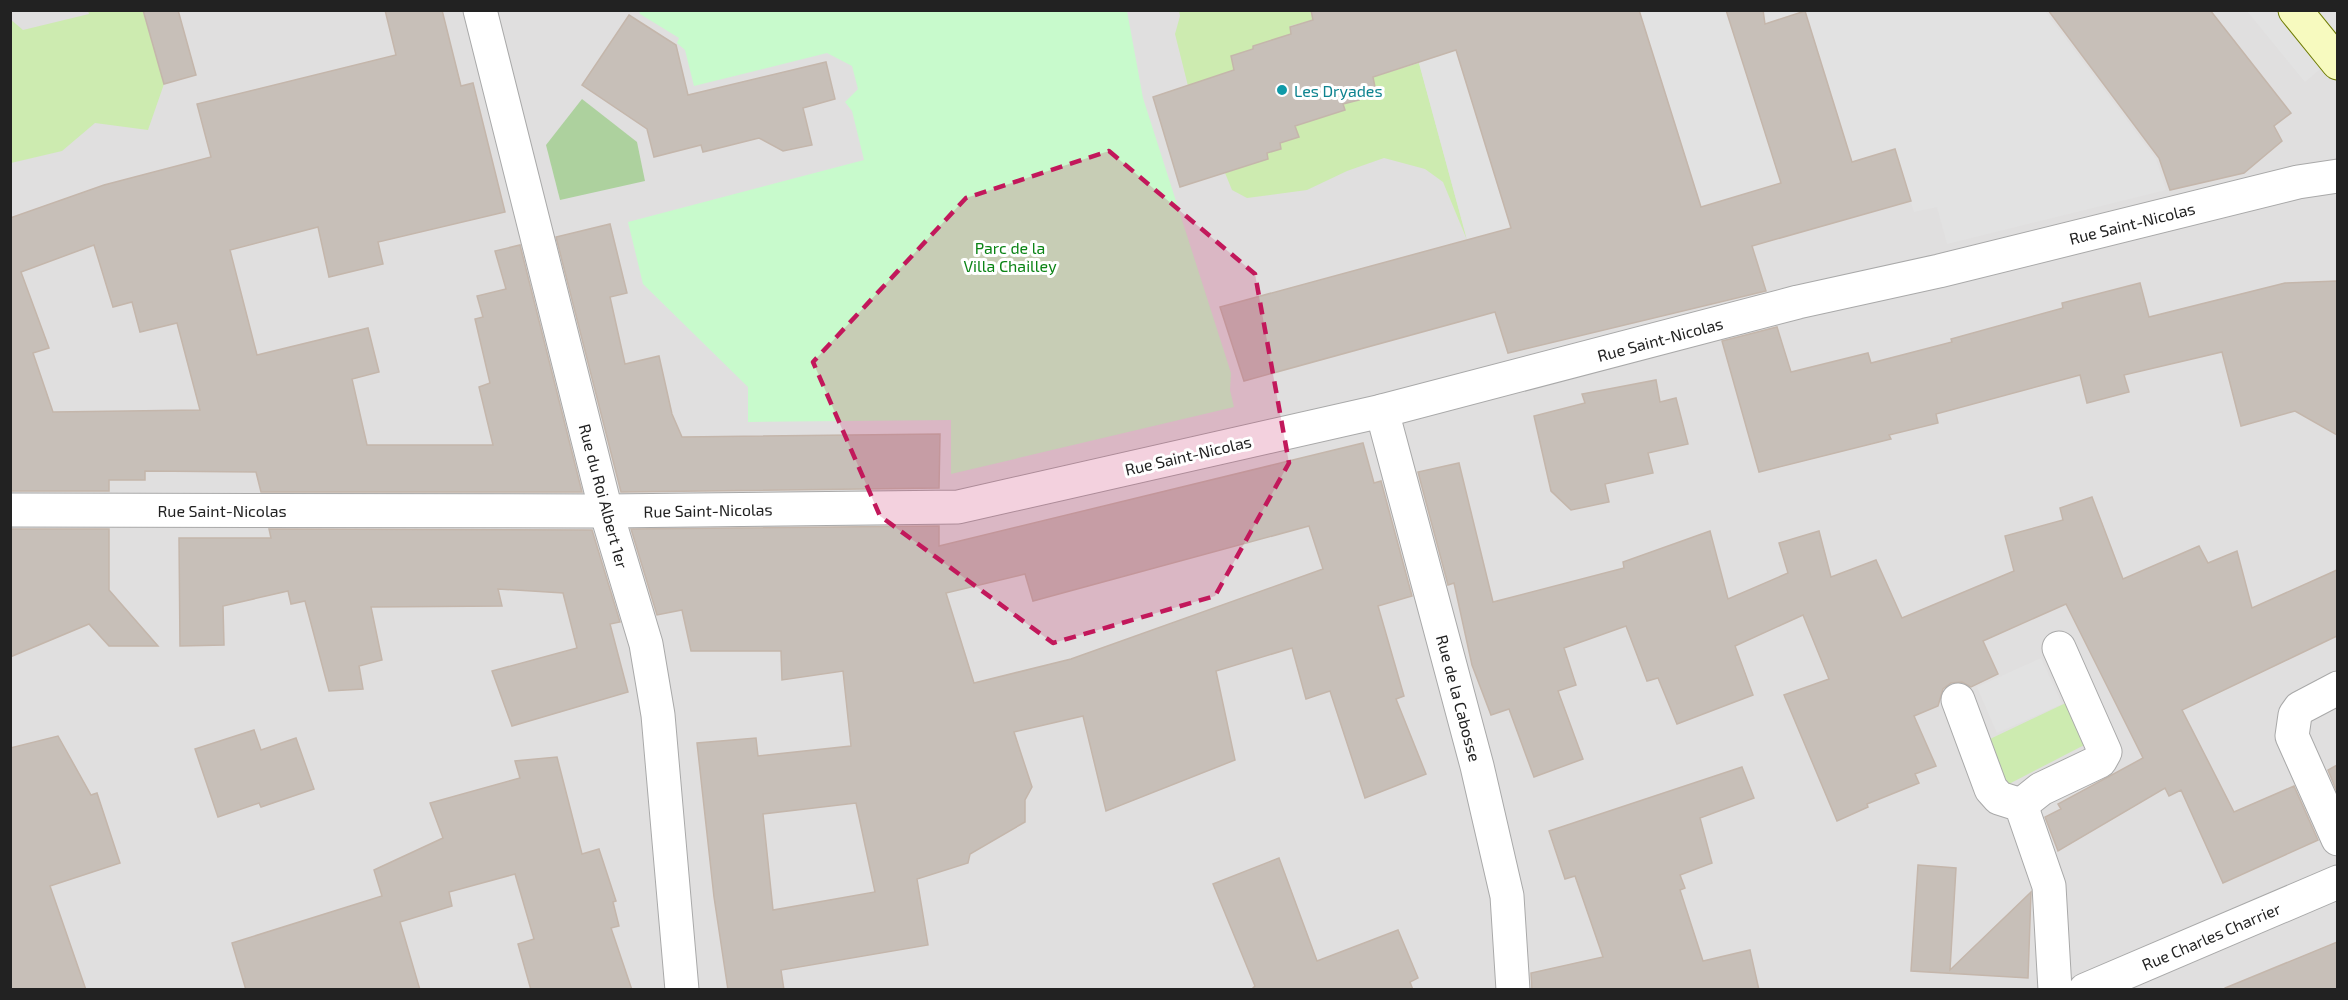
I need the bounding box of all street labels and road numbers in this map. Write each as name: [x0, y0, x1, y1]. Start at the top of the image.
street label: Rue Saint-Nicolas: [2067, 198, 2197, 248]
street label: Rue Saint-Nicolas: [1595, 313, 1725, 365]
street label: Rue du Roi Albert 1er: [576, 422, 633, 571]
street label: Rue Saint-Nicolas: [1123, 431, 1253, 479]
street label: Rue Saint-Nicolas: [643, 499, 773, 521]
street label: Rue Saint-Nicolas: [157, 501, 287, 520]
street label: Rue de la Cabosse: [1433, 632, 1485, 764]
street label: Rue Charles Charrier: [2139, 898, 2284, 974]

